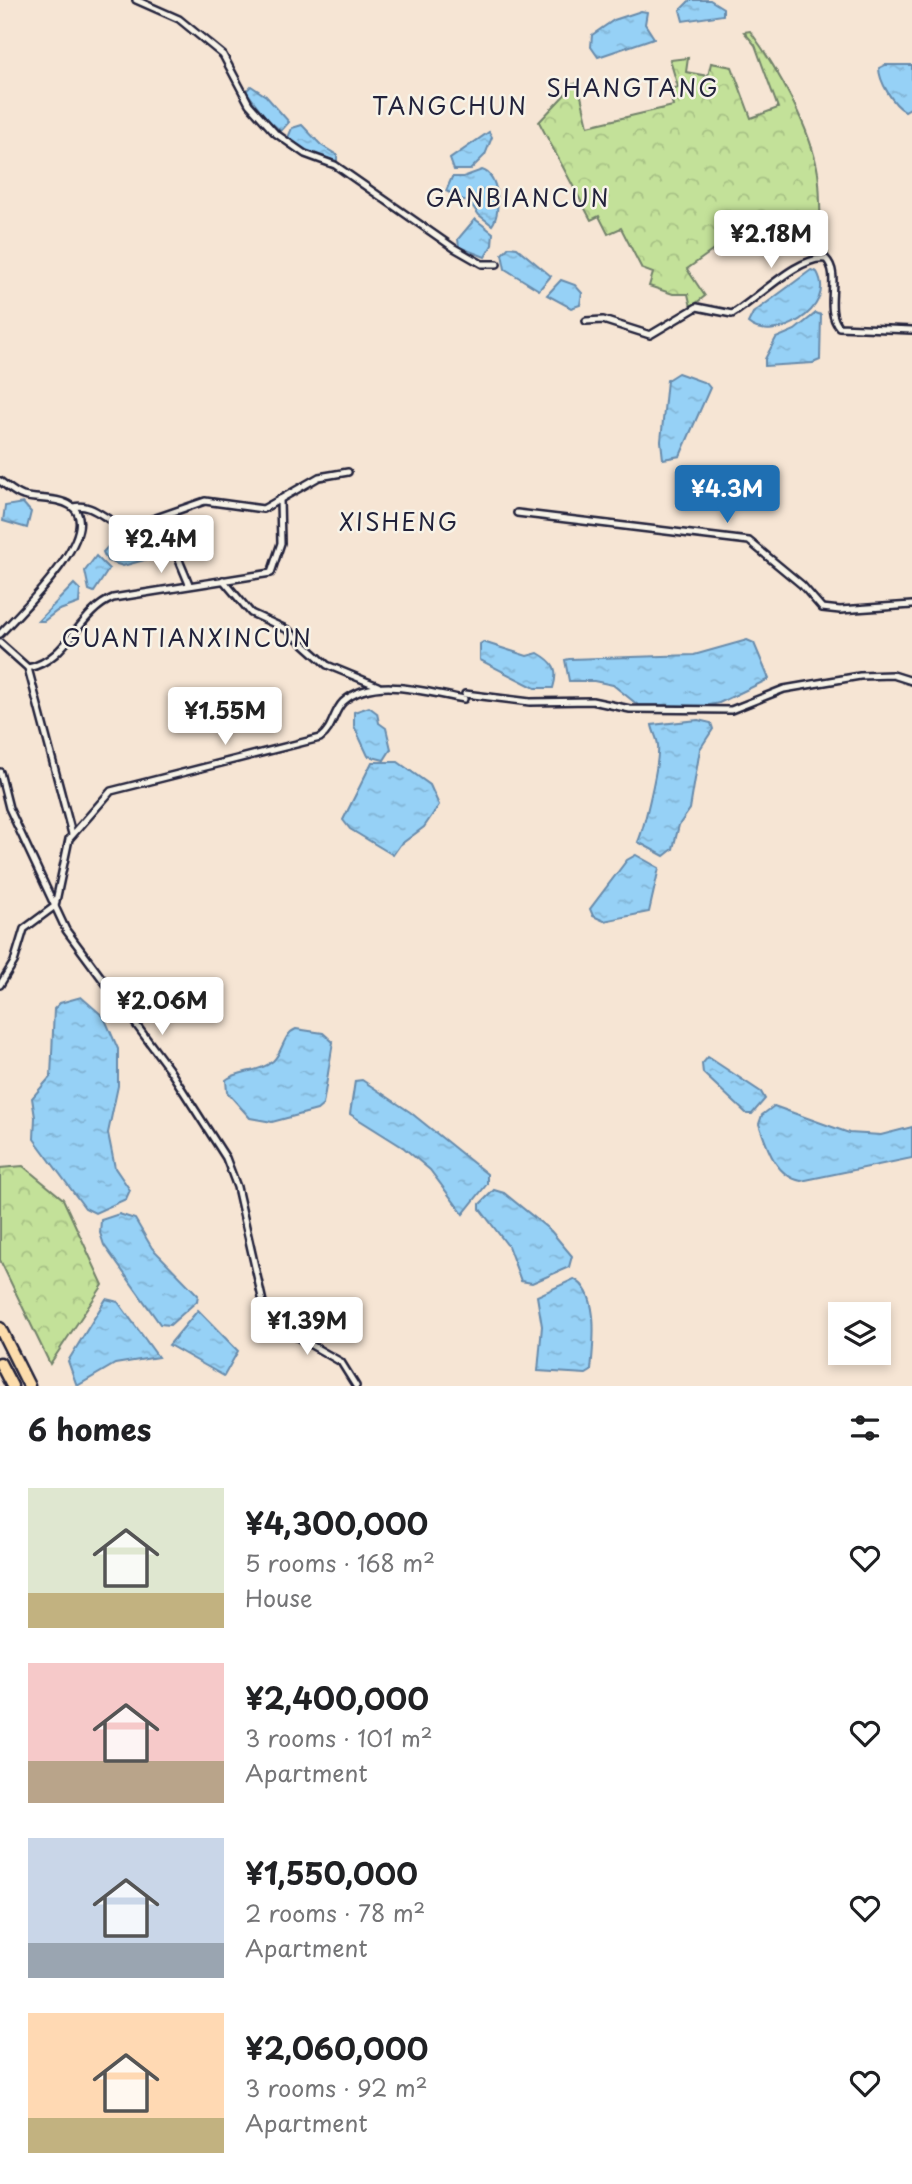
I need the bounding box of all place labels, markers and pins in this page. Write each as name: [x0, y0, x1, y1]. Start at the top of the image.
pin: ¥2.18M: [714, 210, 828, 270]
pin: ¥4.3M: [678, 466, 776, 525]
pin: ¥2.4M: [112, 516, 210, 575]
pin: ¥1.55M: [168, 688, 282, 747]
pin: ¥2.06M: [105, 978, 219, 1037]
pin: ¥1.39M: [250, 1298, 364, 1357]

